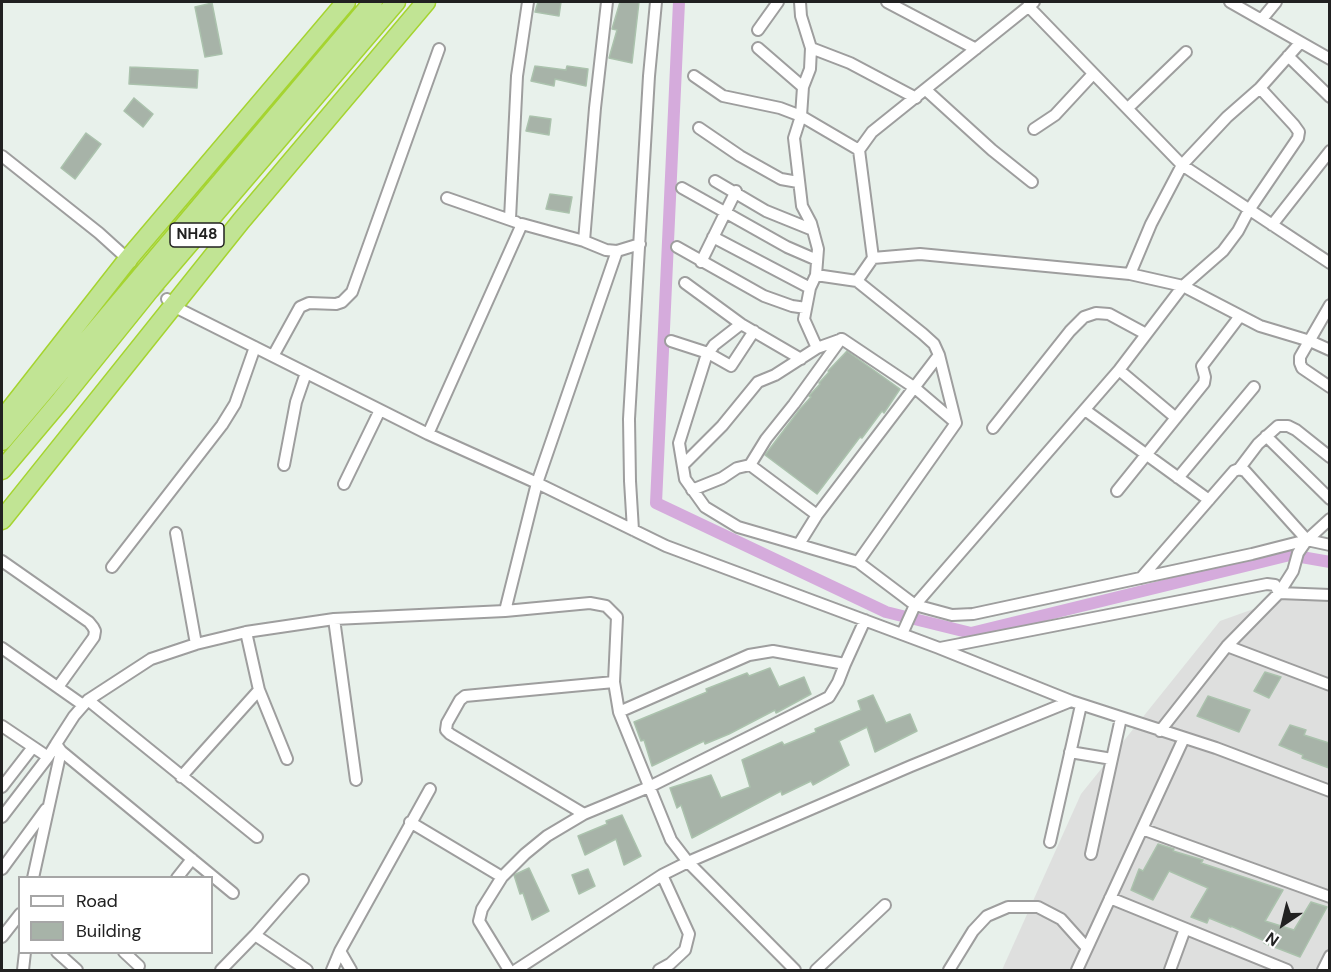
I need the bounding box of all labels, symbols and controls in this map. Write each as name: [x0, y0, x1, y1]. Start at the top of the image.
road number: NH48: [170, 223, 224, 247]
legend: [18, 876, 213, 954]
text: Road: [76, 889, 118, 913]
north arrow: [1253, 894, 1313, 954]
text: Building: [76, 919, 141, 943]
text: N: [1262, 927, 1283, 951]

